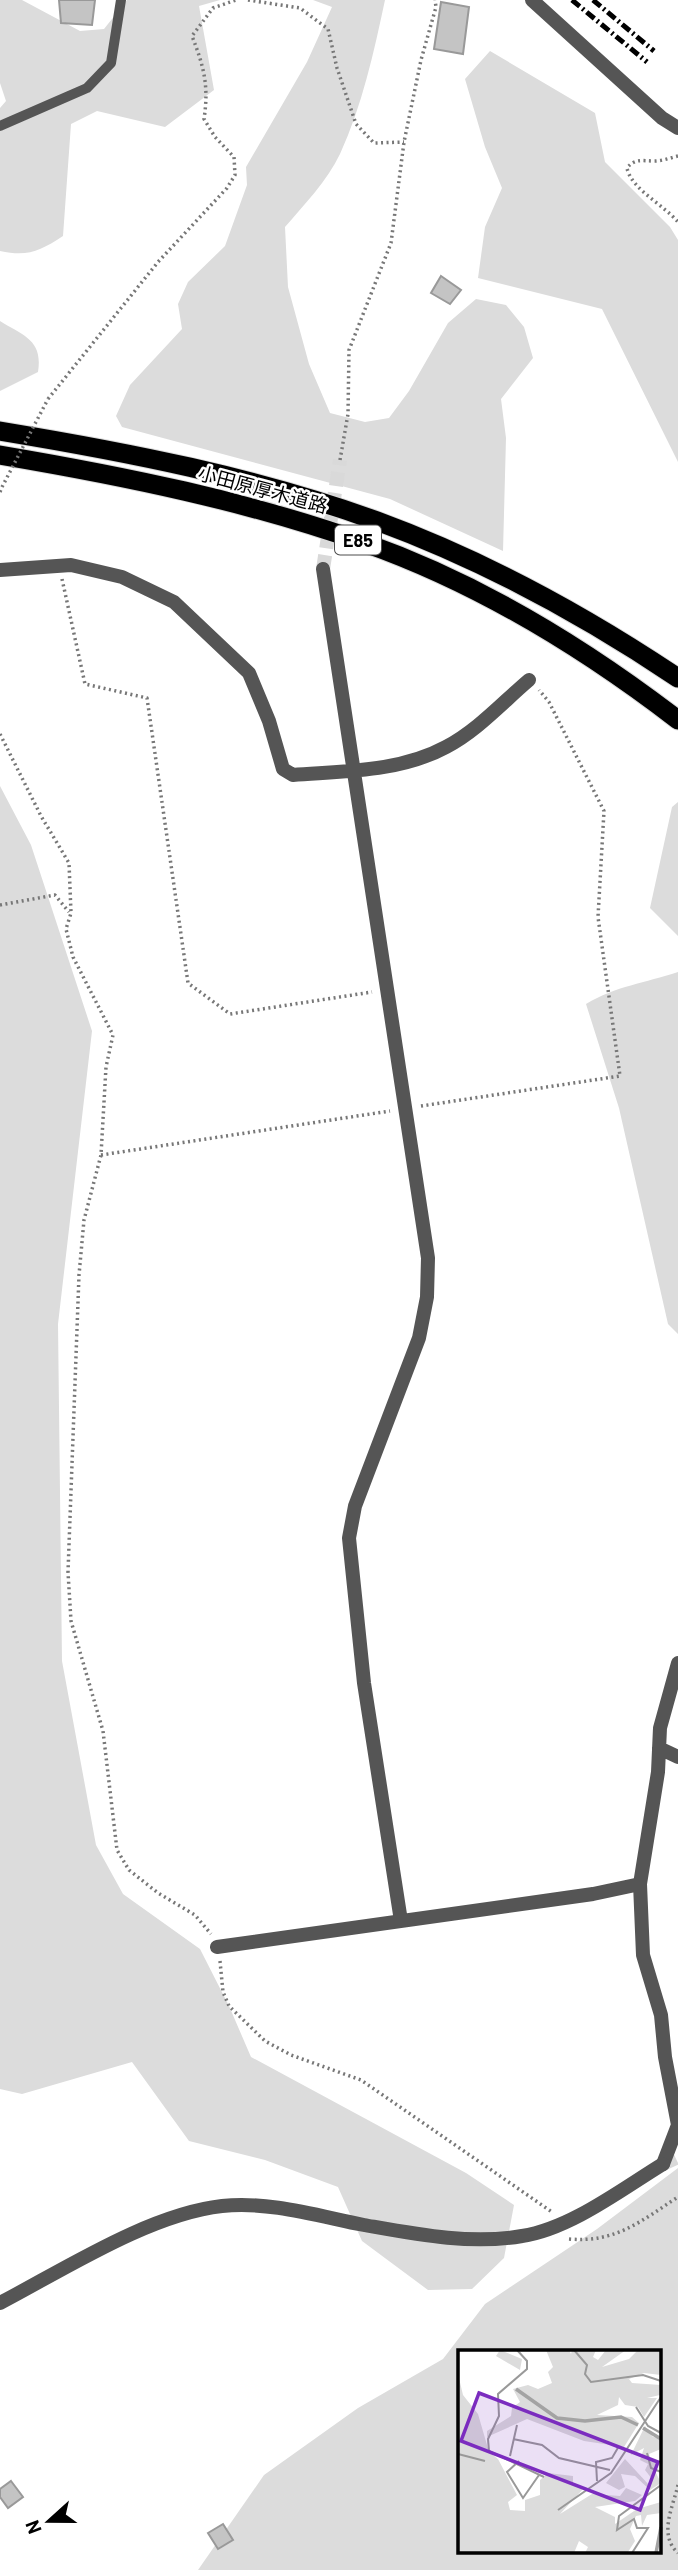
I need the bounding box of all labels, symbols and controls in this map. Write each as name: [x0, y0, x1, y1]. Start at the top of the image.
street label: 小田原厚木道路: [196, 461, 330, 517]
road number: E85: [335, 526, 381, 554]
inset map: [458, 2350, 660, 2552]
north arrow: [14, 2486, 84, 2556]
text: N: [20, 2517, 46, 2537]

